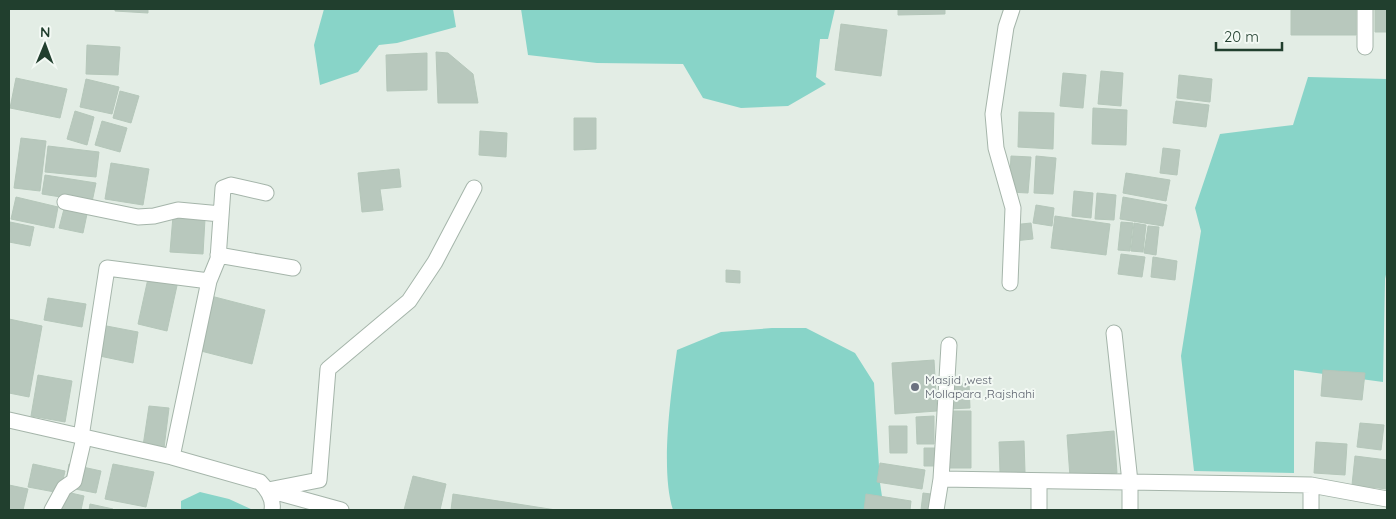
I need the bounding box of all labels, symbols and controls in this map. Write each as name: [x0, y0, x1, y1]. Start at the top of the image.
north arrow: [20, 20, 70, 70]
scale bar: [1216, 20, 1282, 52]
text: N: [40, 23, 51, 41]
text: 20 m: [1224, 27, 1259, 46]
place label: Masjid ,west Mollapara ,Rajshahi: [925, 372, 1035, 401]
marker: Masjid ,west Mollapara ,Rajshahi: [909, 381, 921, 393]

